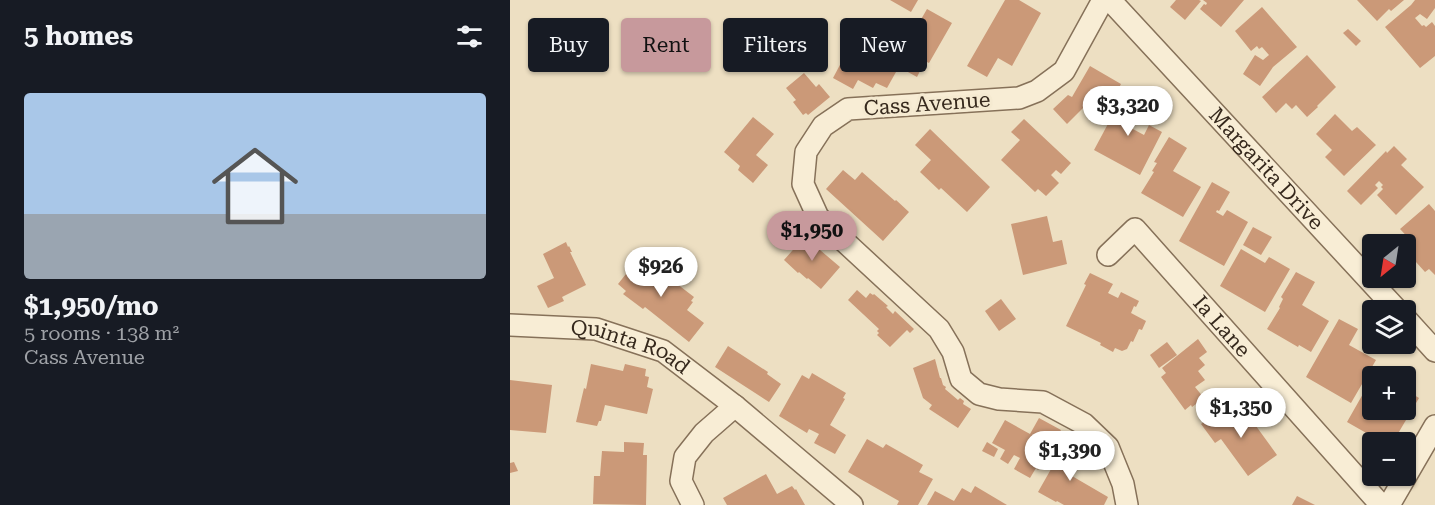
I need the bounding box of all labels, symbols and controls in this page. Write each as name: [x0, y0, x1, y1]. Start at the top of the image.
chip: Buy: [528, 18, 609, 72]
chip: Rent: [621, 18, 711, 72]
chip: Filters: [723, 18, 828, 72]
chip: New: [840, 18, 927, 72]
icon: filters: [453, 20, 486, 53]
text: 5 homes: [24, 21, 133, 51]
pin: $3,320: [1079, 86, 1177, 137]
street label: Cass Avenue: [863, 88, 991, 120]
text: $3,320: [1097, 93, 1159, 117]
street label: Margarita Drive: [1204, 103, 1328, 235]
icon: home: [201, 132, 309, 240]
pin: $1,950: [763, 211, 861, 262]
text: $1,950: [781, 218, 843, 242]
north arrow: [1362, 234, 1416, 288]
map controls: [1362, 234, 1416, 486]
pin: $926: [625, 247, 697, 298]
text: $926: [639, 254, 683, 278]
text: $1,950/mo: [24, 291, 159, 321]
street label: Ia Lane: [1188, 291, 1255, 362]
button: layers: [1362, 300, 1416, 354]
street label: Quinta Road: [570, 316, 695, 379]
text: 5 rooms · 138 m²: [24, 321, 179, 345]
text: Cass Avenue: [24, 345, 145, 369]
button: +: [1362, 366, 1416, 420]
pin: $1,350: [1192, 388, 1290, 439]
text: $1,350: [1210, 395, 1272, 419]
pin: $1,390: [1021, 431, 1119, 482]
button: −: [1362, 432, 1416, 486]
text: $1,390: [1039, 438, 1101, 462]

